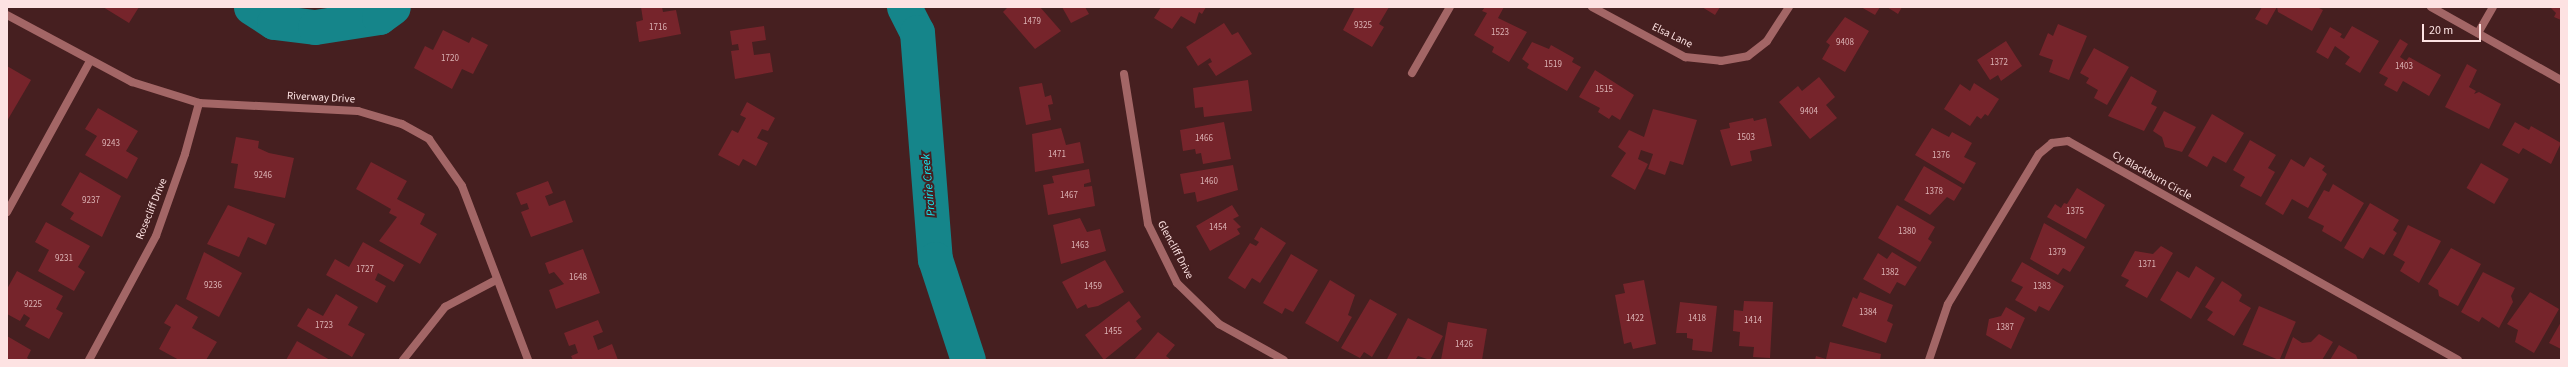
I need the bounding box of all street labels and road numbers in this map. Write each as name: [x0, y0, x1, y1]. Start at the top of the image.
street label: Elsa Lane: [1650, 21, 1694, 51]
street label: Riverway Drive: [287, 90, 355, 106]
street label: Cy Blackburn Circle: [2110, 149, 2194, 203]
street label: Rosecliff Drive: [134, 176, 170, 242]
street label: Glencliff Drive: [1154, 219, 1196, 281]

